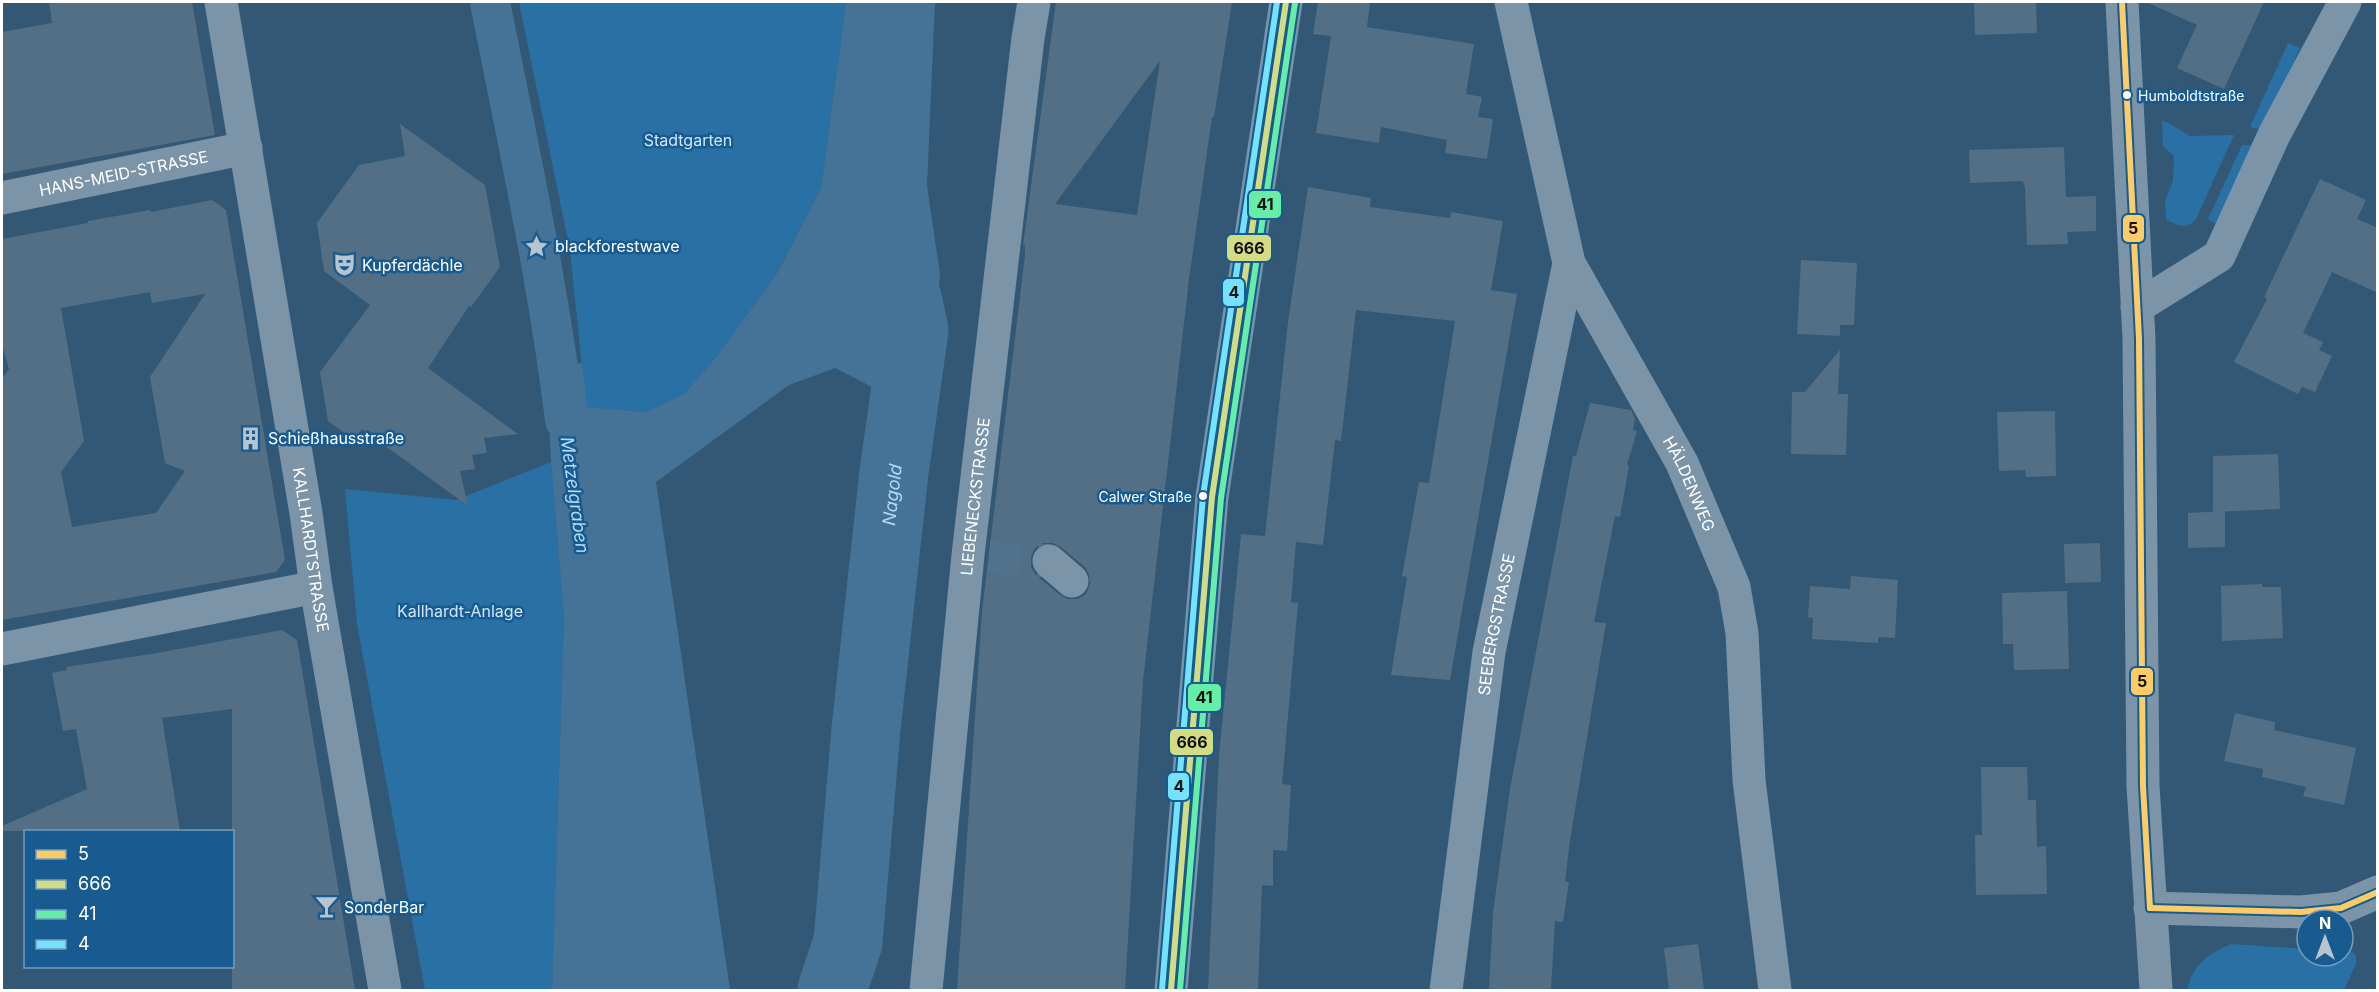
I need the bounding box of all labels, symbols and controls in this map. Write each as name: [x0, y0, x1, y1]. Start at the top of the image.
place label: Humboldtstraße: [2138, 87, 2244, 104]
marker: Humboldtstraße: [2121, 89, 2133, 101]
park label: Stadtgarten: [644, 130, 732, 150]
street label: HANS-MEID-STRASSE: [37, 146, 210, 200]
line badge: 41: [1248, 190, 1282, 219]
text: 41: [1256, 194, 1274, 214]
line badge: 5: [2122, 214, 2145, 243]
text: 5: [2128, 218, 2138, 238]
place icon: blackforestwave: [524, 233, 550, 259]
line badge: 666: [1226, 234, 1272, 262]
place label: blackforestwave: [555, 236, 679, 256]
text: 666: [1233, 238, 1265, 258]
theatre icon: Kupferdächle: [331, 252, 357, 278]
place label: Kupferdächle: [362, 255, 463, 275]
line badge: 4: [1222, 278, 1245, 307]
text: 4: [1229, 282, 1240, 302]
street label: LIEBENECKSTRASSE: [956, 416, 994, 576]
building icon: Schießhausstraße: [237, 425, 263, 451]
place label: Schießhausstraße: [268, 428, 404, 448]
street label: HÄLDENWEG: [1659, 433, 1720, 534]
water label: Metzelgraben: [556, 435, 594, 555]
water label: Nagold: [878, 463, 906, 527]
street label: KALLHARDTSTRASSE: [289, 466, 334, 634]
place label: Calwer Straße: [1098, 488, 1192, 505]
marker: Calwer Straße: [1197, 490, 1209, 502]
street label: SEEBERGSTRASSE: [1474, 552, 1519, 697]
park label: Kallhardt-Anlage: [397, 601, 523, 621]
line badge: 5: [2130, 667, 2154, 696]
text: 5: [2137, 671, 2147, 691]
line badge: 41: [1187, 683, 1222, 712]
text: 41: [1195, 687, 1213, 707]
line badge: 666: [1169, 728, 1214, 756]
text: 666: [1176, 732, 1208, 752]
line badge: 4: [1167, 772, 1190, 801]
text: 4: [1174, 776, 1185, 796]
legend: [24, 830, 234, 968]
text: 5: [78, 843, 89, 864]
text: 666: [78, 873, 112, 894]
bar icon: SonderBar: [313, 894, 339, 920]
place label: SonderBar: [344, 897, 424, 917]
text: 41: [78, 903, 97, 924]
north arrow: [2295, 908, 2355, 968]
text: N: [2319, 913, 2331, 933]
text: 4: [78, 933, 90, 954]

